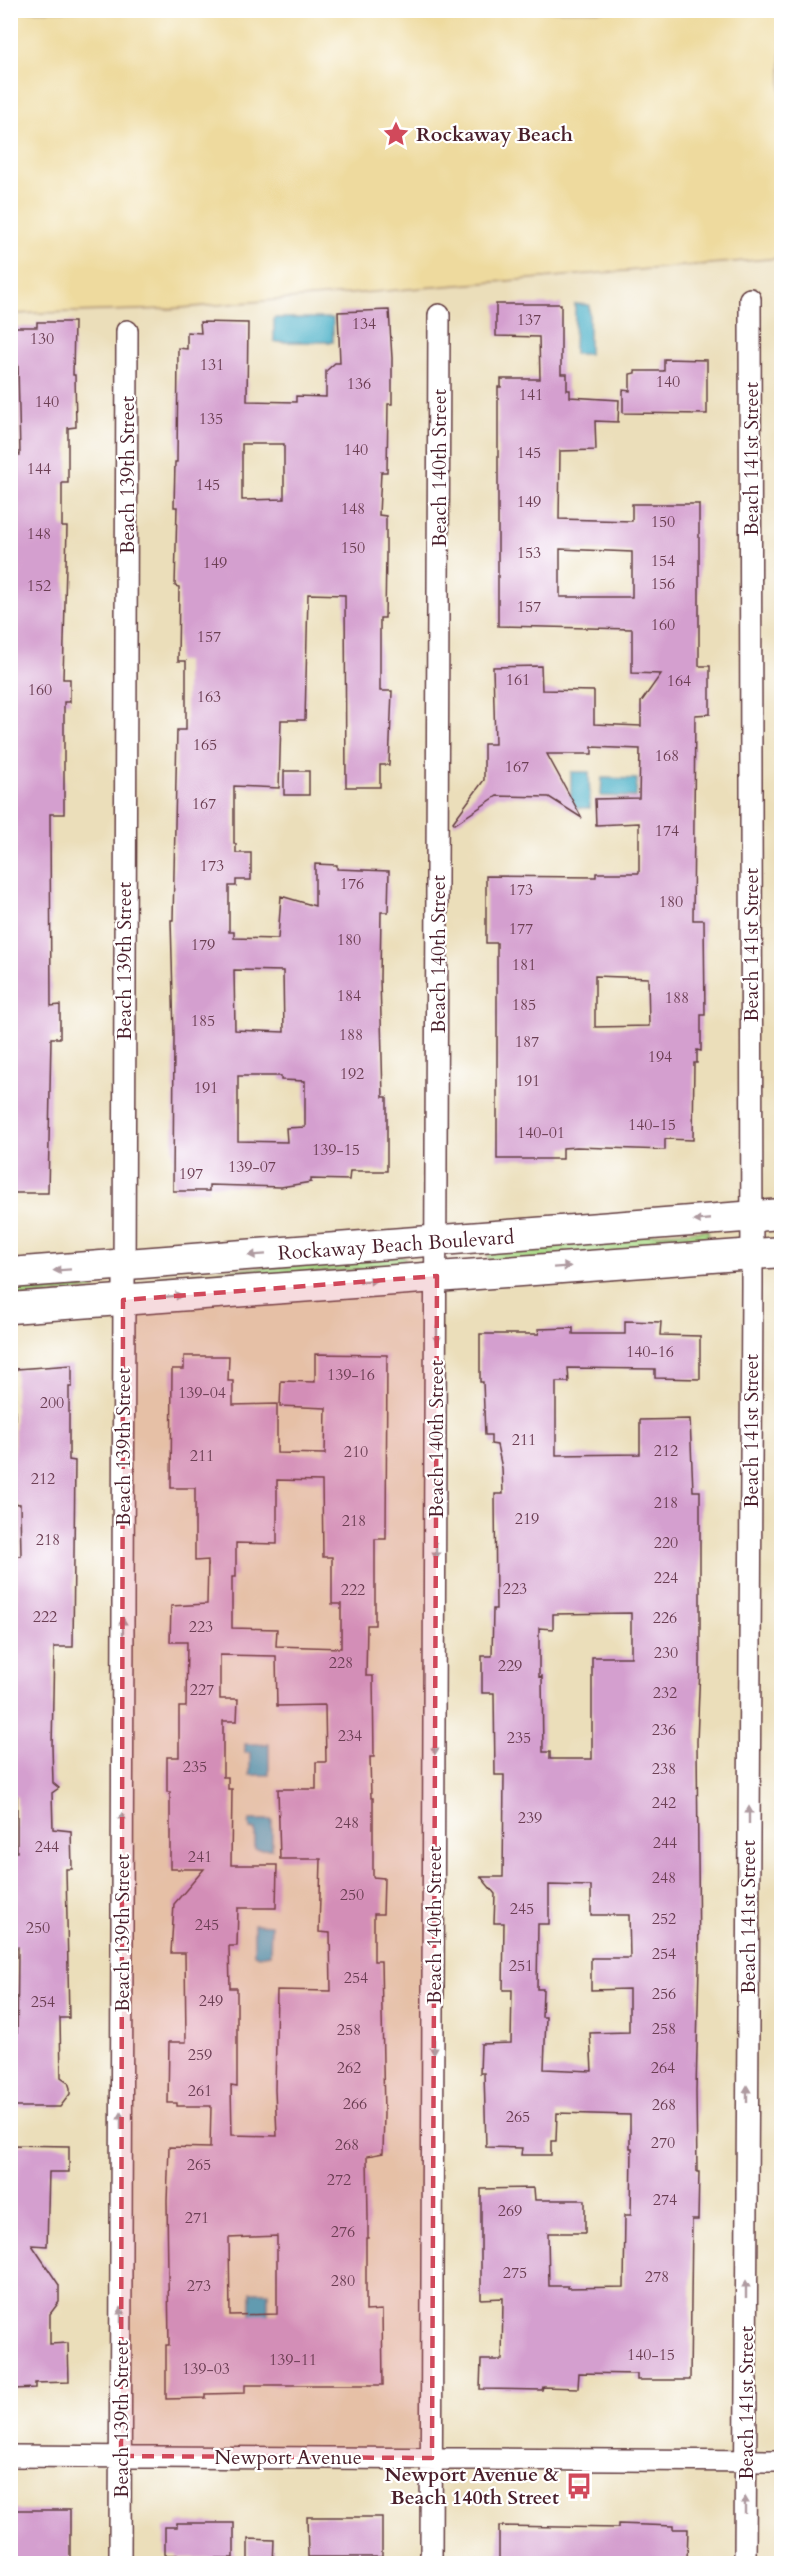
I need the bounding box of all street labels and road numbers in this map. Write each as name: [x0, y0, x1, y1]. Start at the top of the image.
street label: Beach 141st Street: [738, 381, 765, 536]
street label: Beach 140th Street: [426, 388, 453, 547]
street label: Beach 139th Street: [114, 395, 141, 554]
street label: Beach 141st Street: [738, 867, 765, 1022]
street label: Beach 140th Street: [425, 874, 452, 1033]
street label: Beach 139th Street: [111, 881, 138, 1040]
street label: Rockaway Beach Boulevard: [277, 1223, 515, 1267]
street label: Beach 141st Street: [738, 1353, 765, 1508]
street label: Beach 140th Street: [423, 1359, 450, 1518]
street label: Beach 139th Street: [110, 1367, 137, 1526]
street label: Beach 141st Street: [735, 1839, 762, 1994]
street label: Beach 140th Street: [421, 1845, 448, 2004]
street label: Beach 139th Street: [109, 1853, 136, 2012]
street label: Beach 141st Street: [733, 2325, 760, 2480]
street label: Beach 139th Street: [108, 2339, 135, 2498]
street label: Newport Avenue: [214, 2444, 362, 2471]

